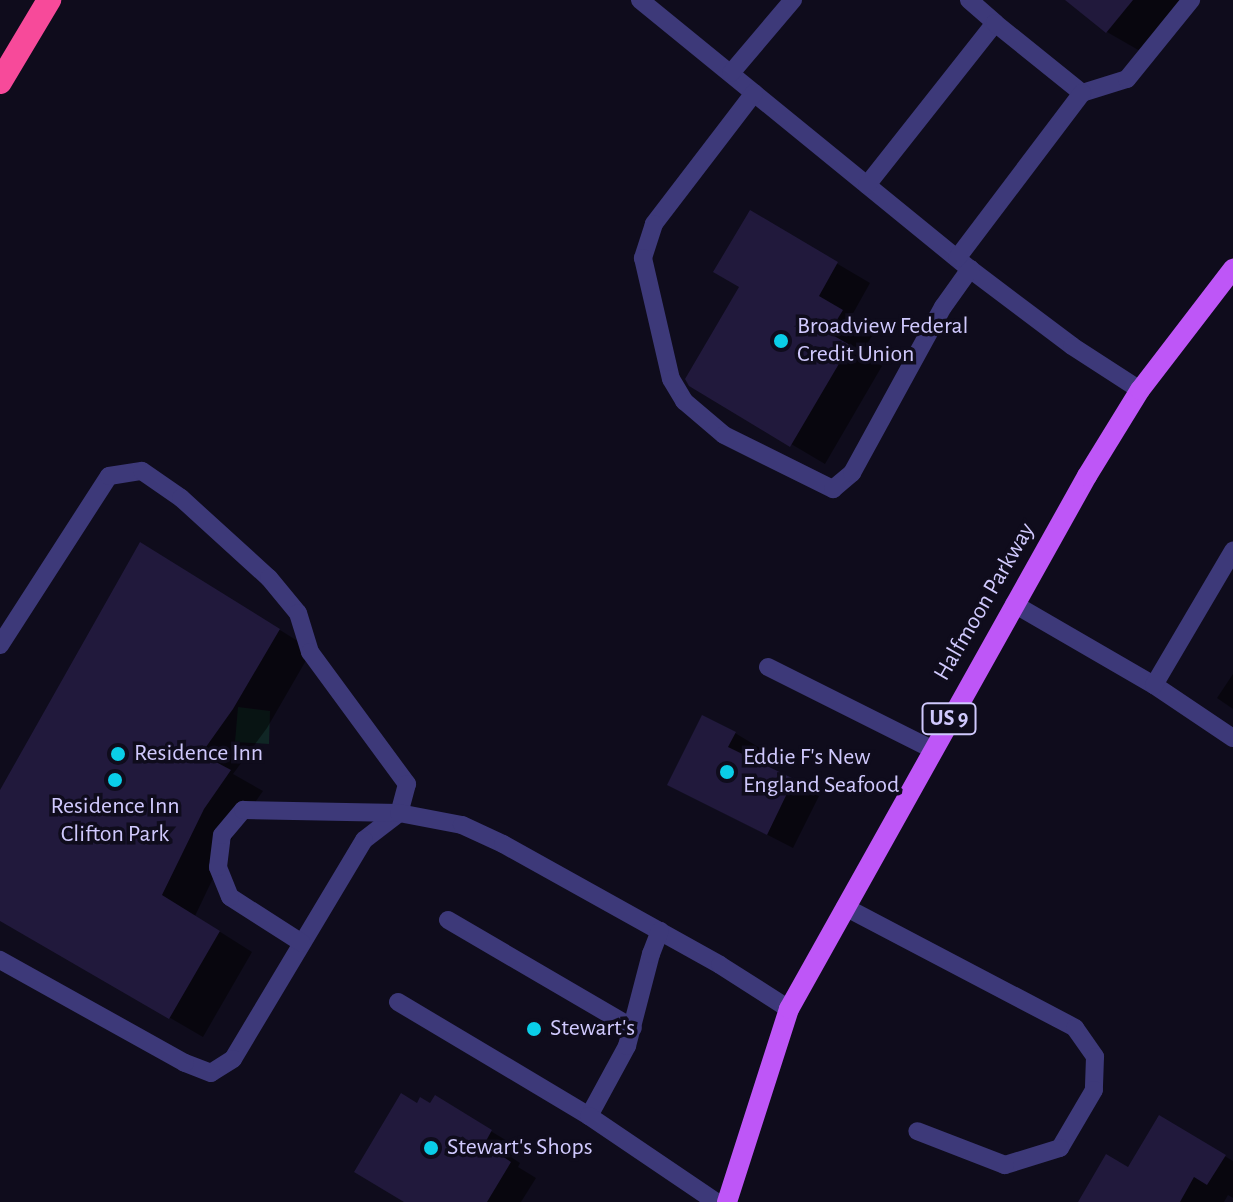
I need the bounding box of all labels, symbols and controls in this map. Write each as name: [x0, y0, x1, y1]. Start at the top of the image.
place label: Broadview Federal Credit Union: [797, 313, 968, 369]
marker: Broadview Federal Credit Union: [772, 332, 790, 350]
street label: Halfmoon Parkway: [928, 518, 1042, 686]
road number: US 9: [921, 701, 977, 737]
place label: Residence Inn: [134, 740, 263, 768]
place label: Eddie F's New England Seafood: [743, 744, 900, 800]
marker: Residence Inn: [109, 745, 127, 763]
marker: Eddie F's New England Seafood: [718, 763, 736, 781]
marker: Residence Inn Clifton Park: [106, 771, 124, 789]
place label: Residence Inn Clifton Park: [50, 793, 180, 849]
place label: Stewart's: [550, 1015, 635, 1043]
marker: Stewart's: [525, 1020, 543, 1038]
place label: Stewart's Shops: [447, 1134, 593, 1162]
marker: Stewart's Shops: [422, 1139, 440, 1157]

